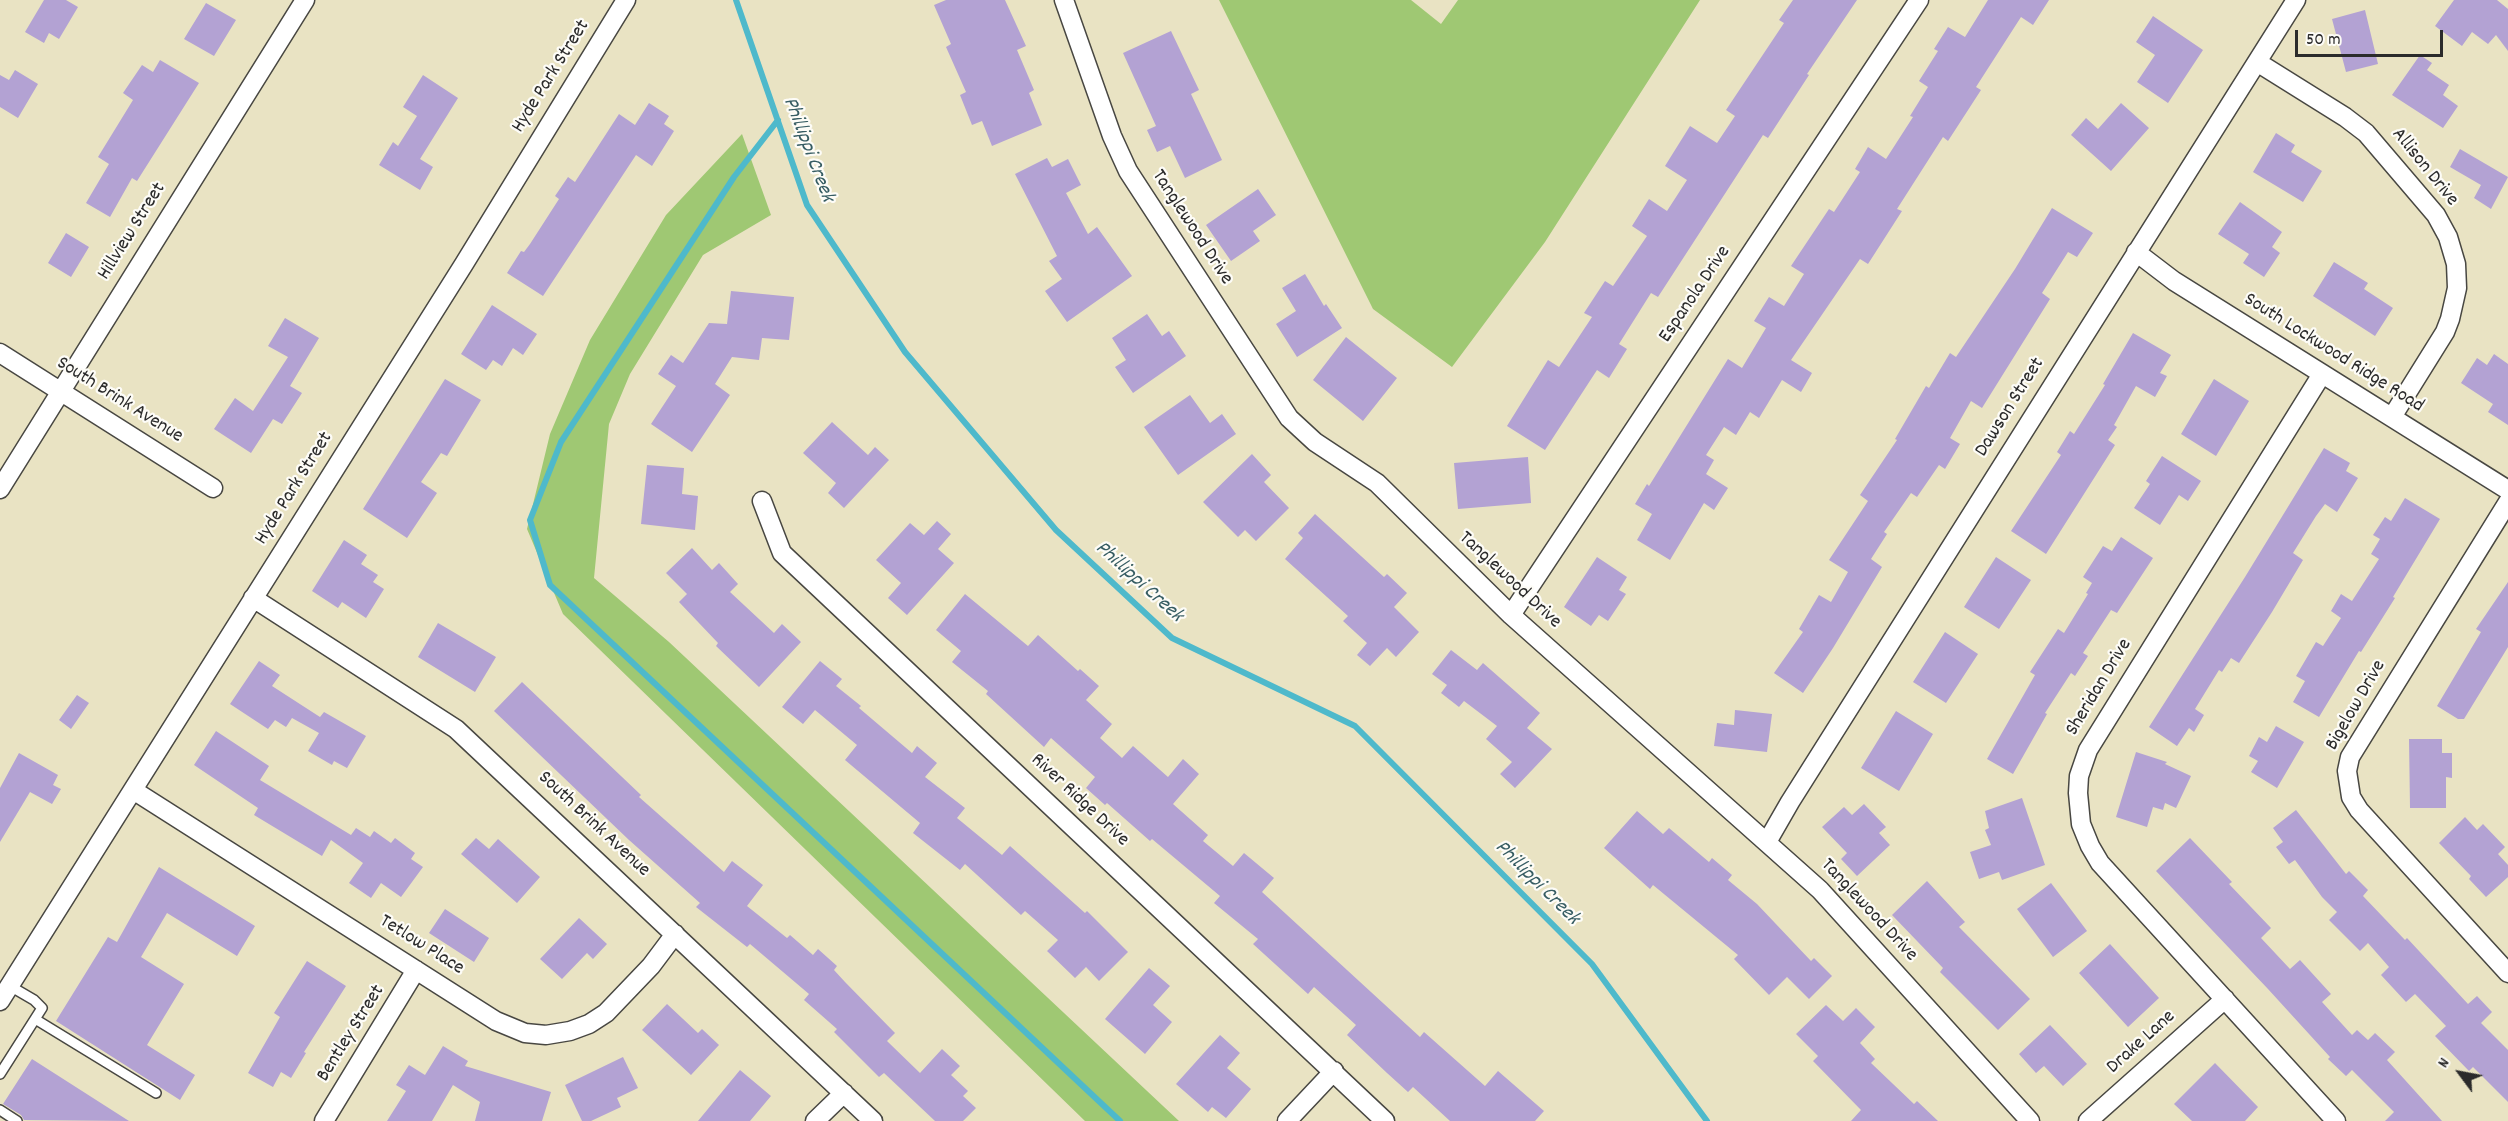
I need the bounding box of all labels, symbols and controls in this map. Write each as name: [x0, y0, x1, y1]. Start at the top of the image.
street label: Hyde Park Street: [508, 16, 596, 138]
scale bar: [2298, 18, 2446, 56]
text: 50 m: [2306, 28, 2341, 53]
water label: Phillippi Creek: [776, 94, 838, 206]
street label: Allison Drive: [2385, 124, 2463, 212]
street label: Tanglewood Drive: [1145, 166, 1237, 290]
street label: Hillview Street: [94, 179, 172, 285]
street label: Espanola Drive: [1655, 242, 1737, 348]
street label: South Lockwood Ridge Road: [2239, 289, 2427, 419]
street label: South Brink Avenue: [51, 352, 187, 450]
street label: Dawson Street: [1971, 354, 2051, 462]
street label: Hyde Park Street: [251, 428, 339, 550]
street label: Tanglewood Drive: [1453, 527, 1565, 635]
water label: Phillippi Creek: [1089, 537, 1187, 629]
street label: Sheridan Drive: [2062, 635, 2138, 741]
street label: Bigelow Drive: [2322, 657, 2392, 755]
street label: River Ridge Drive: [1025, 749, 1133, 853]
street label: South Brink Avenue: [532, 767, 654, 883]
water label: Phillippi Creek: [1488, 836, 1584, 932]
street label: Tanglewood Drive: [1814, 855, 1922, 967]
street label: Tetlow Place: [374, 911, 468, 981]
street label: Bentley Street: [313, 981, 391, 1087]
street label: Drake Lane: [2103, 1006, 2181, 1080]
north arrow: [2430, 1043, 2490, 1103]
text: N: [2432, 1054, 2456, 1073]

